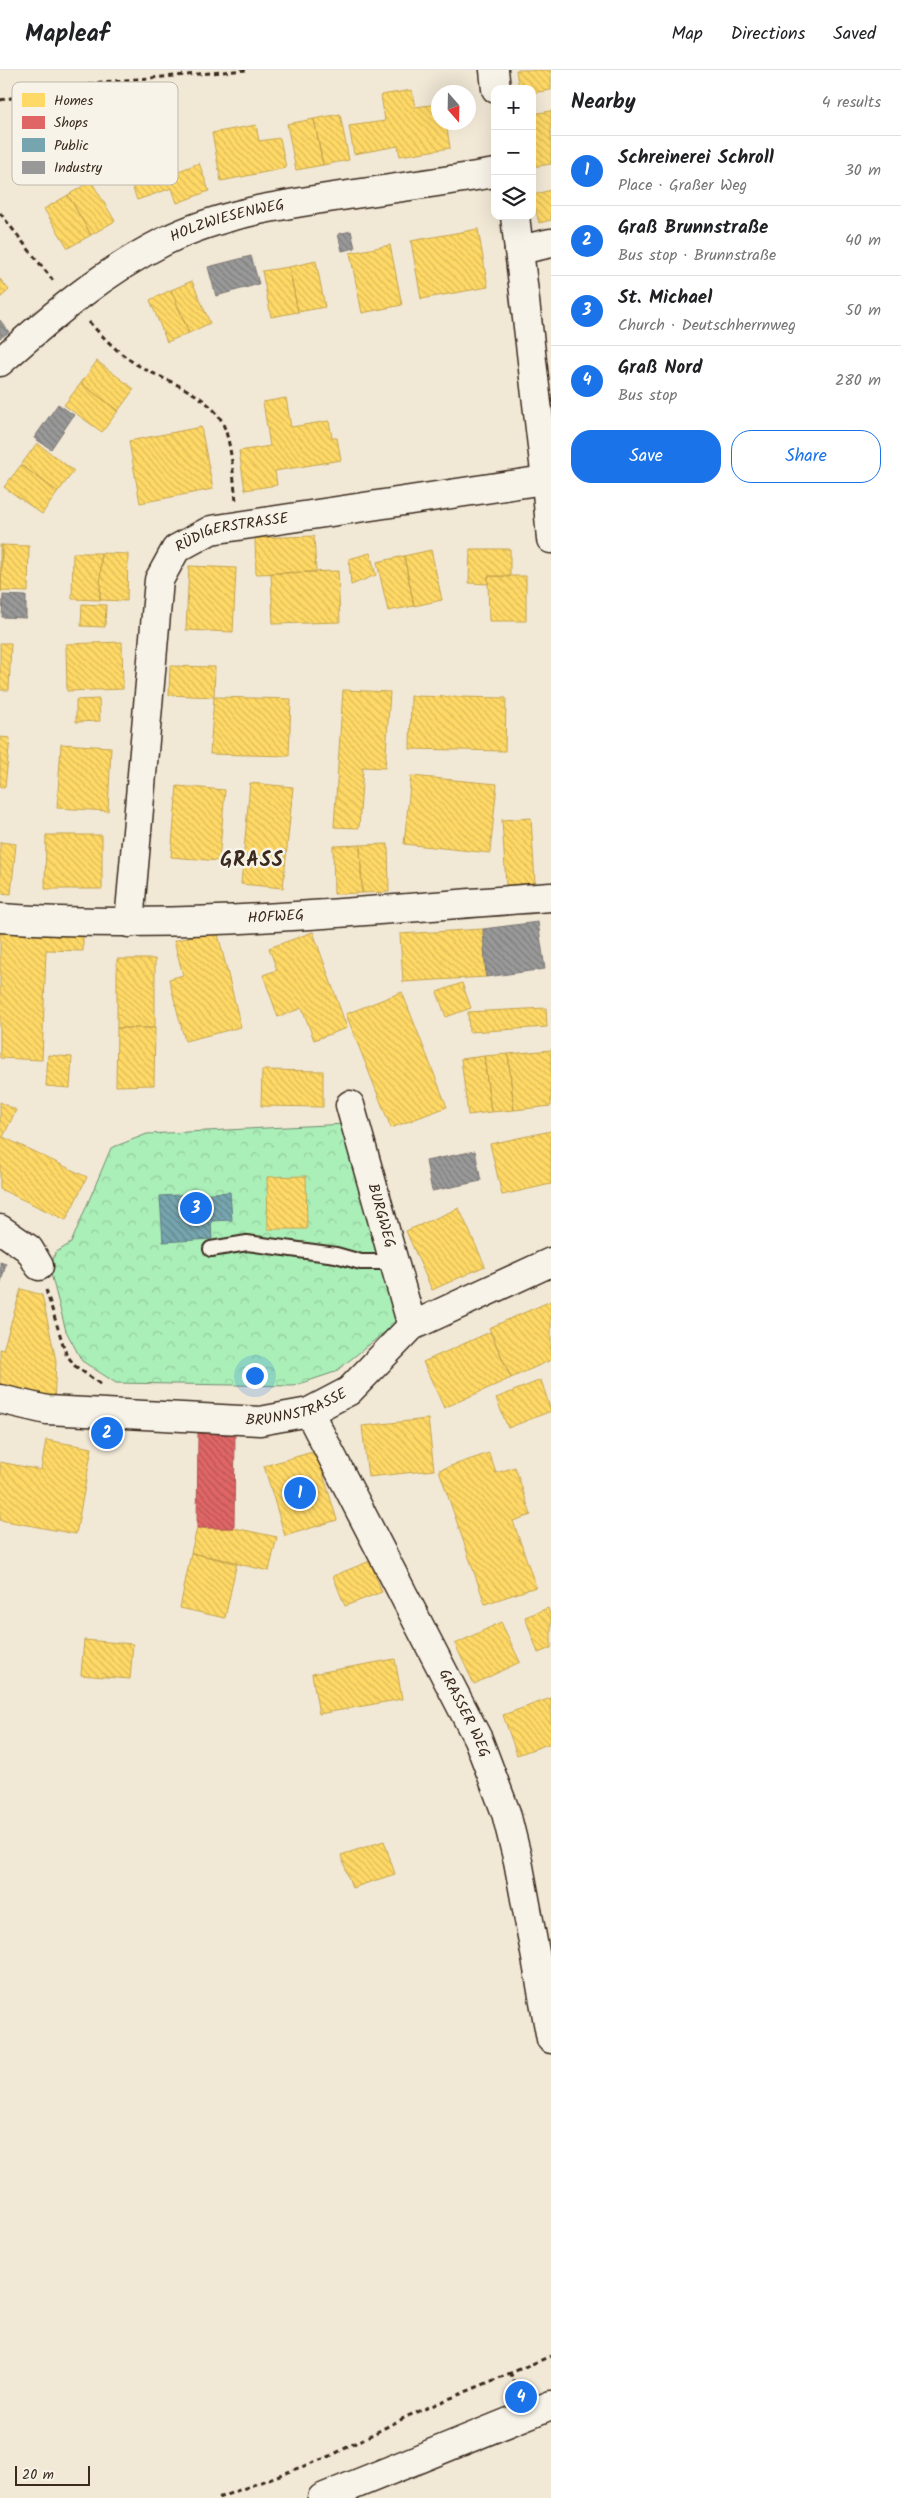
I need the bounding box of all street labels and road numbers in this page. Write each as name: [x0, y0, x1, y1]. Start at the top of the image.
street label: HOLZWIESENWEG: [166, 193, 287, 249]
street label: RÜDIGERSTRASSE: [171, 506, 291, 559]
street label: HOFWEG: [247, 904, 305, 931]
street label: BURGWEG: [361, 1181, 402, 1251]
street label: BRUNNSTRASSE: [245, 1381, 353, 1433]
street label: GRASSER WEG: [432, 1665, 496, 1761]

